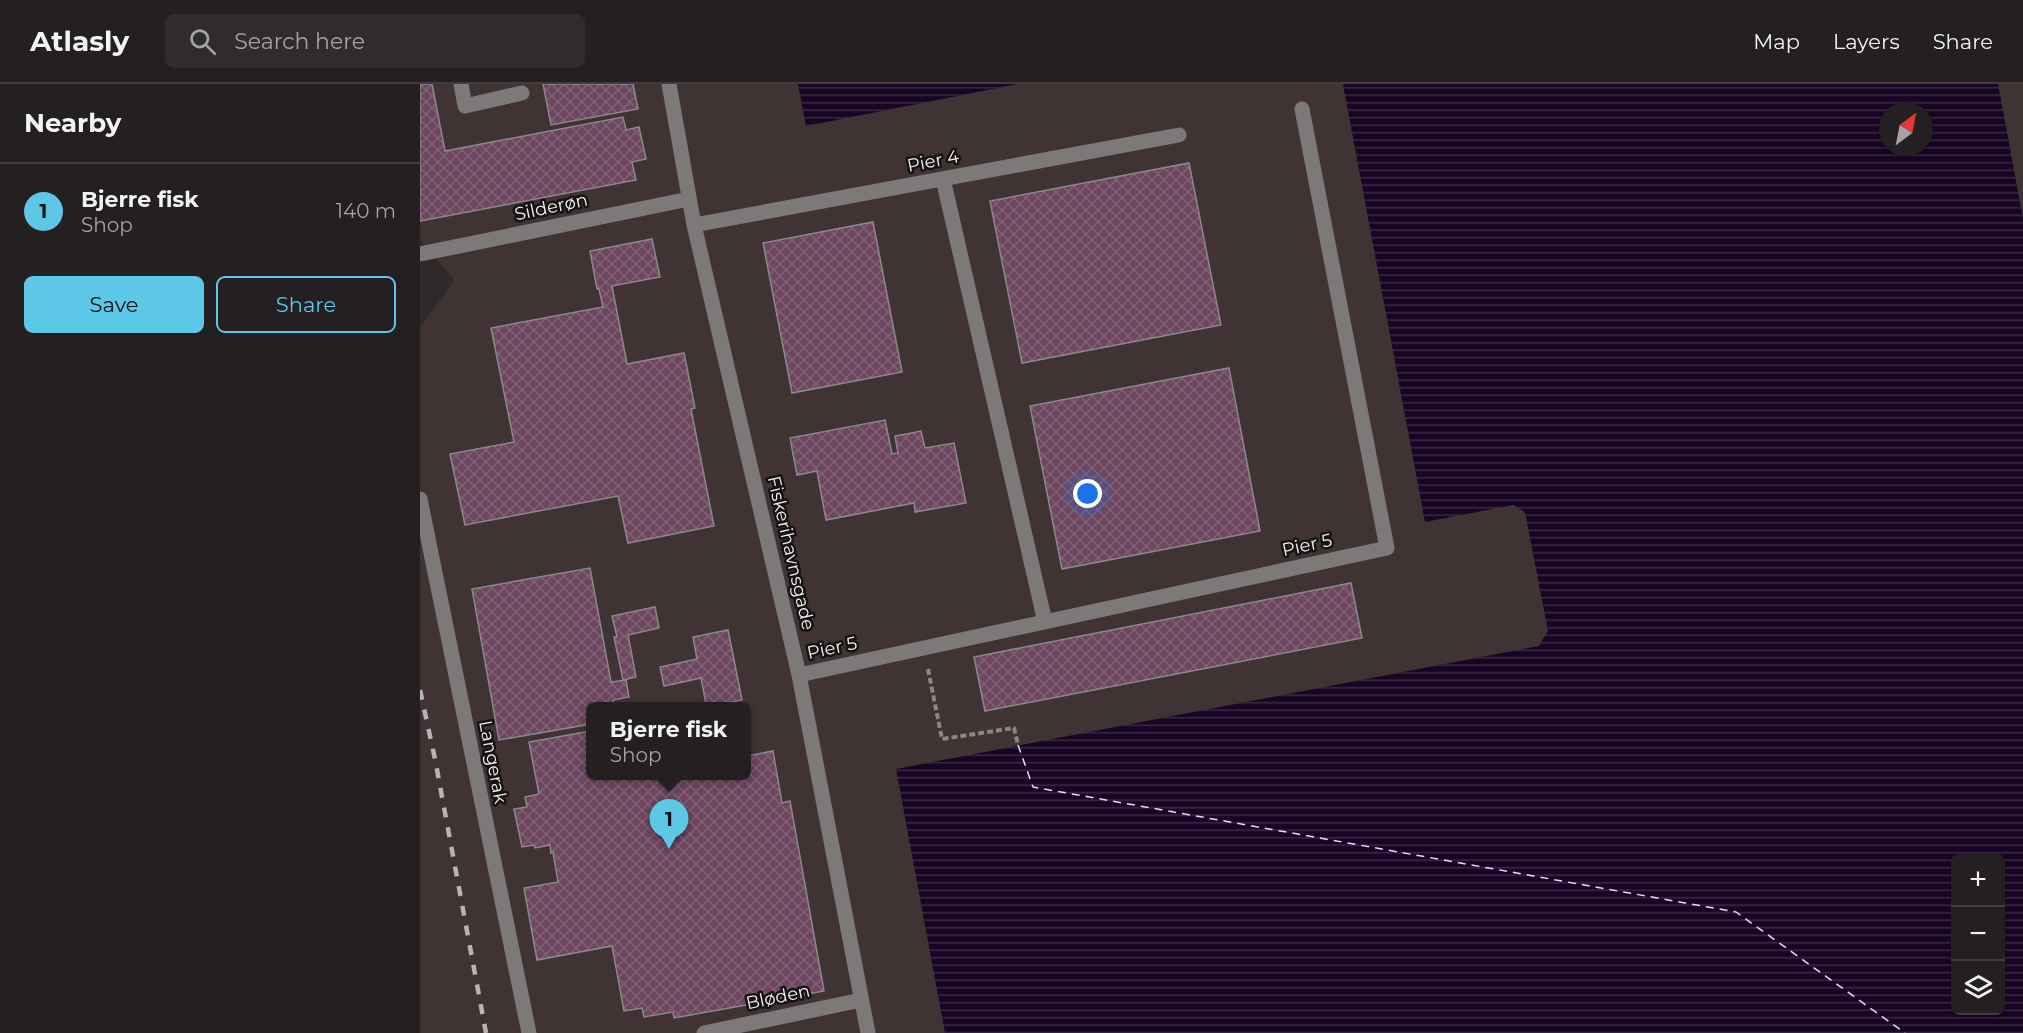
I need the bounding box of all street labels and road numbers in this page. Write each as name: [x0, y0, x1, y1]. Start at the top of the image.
street label: Pier 4: [905, 145, 961, 177]
street label: Silderøn: [512, 189, 590, 225]
street label: Fiskerihavnsgade: [763, 474, 819, 632]
street label: Pier 5: [1280, 529, 1334, 561]
street label: Pier 5: [805, 632, 859, 664]
street label: Langerak: [474, 718, 512, 806]
street label: Bløden: [744, 979, 812, 1015]

